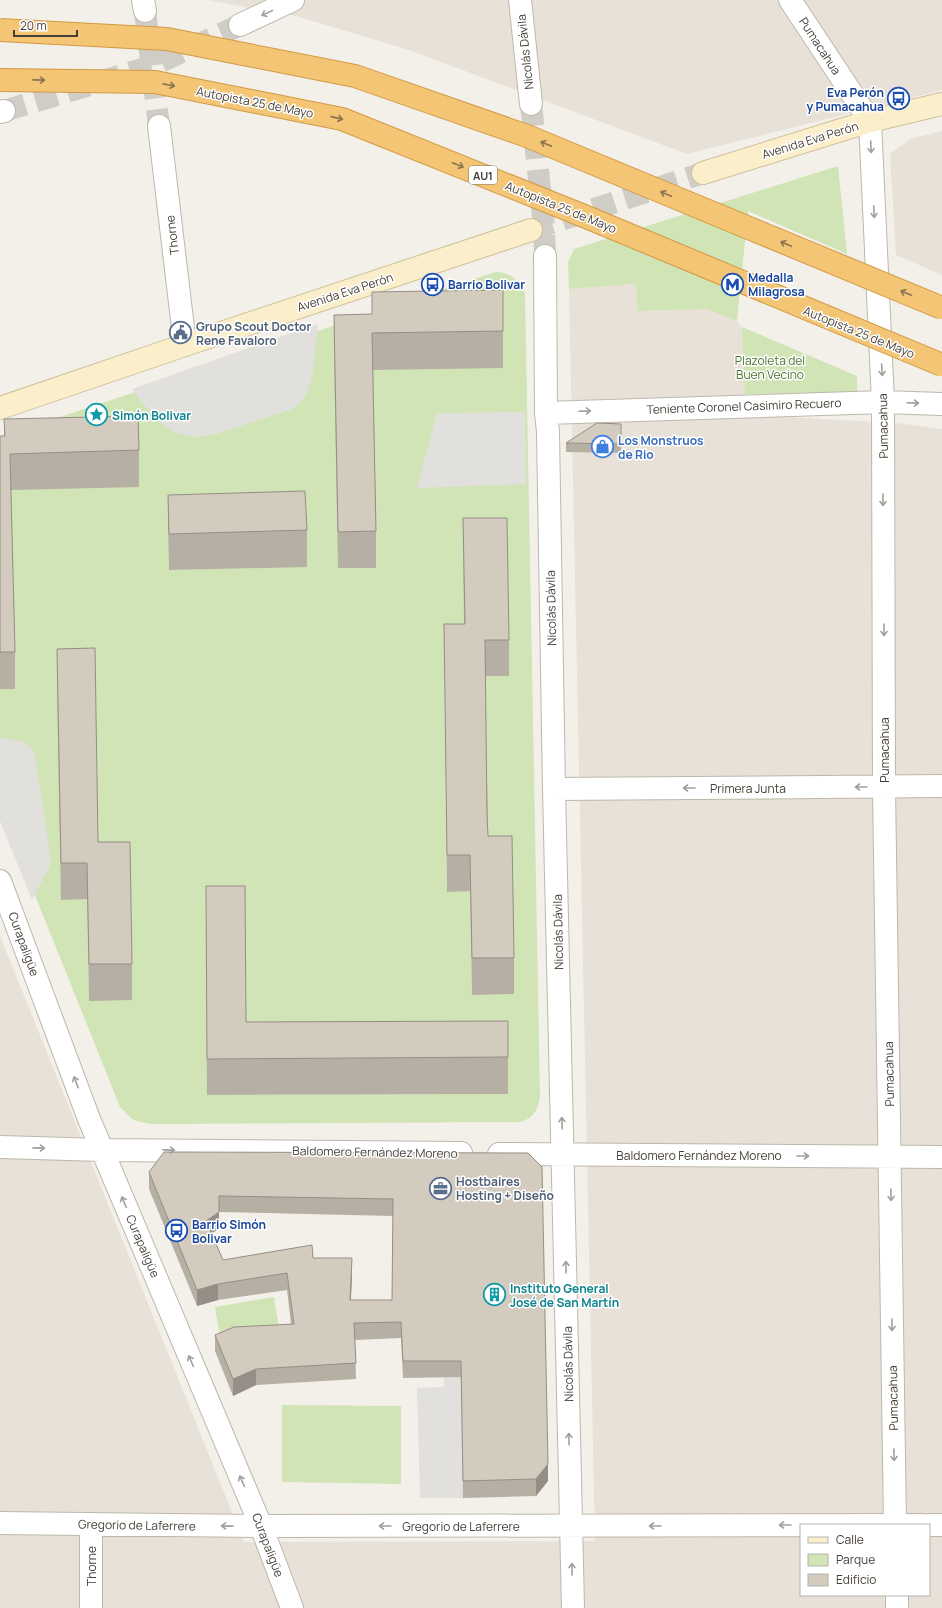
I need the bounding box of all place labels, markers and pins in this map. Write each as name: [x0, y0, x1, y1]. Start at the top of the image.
place label: Eva Perón y Pumacahua: [806, 84, 884, 115]
bus stop icon: Eva Perón y Pumacahua: [886, 86, 912, 112]
place label: Medalla Milagrosa: [748, 269, 805, 300]
bus stop icon: Barrio Bolivar: [419, 271, 445, 297]
metro station icon: Medalla Milagrosa: [719, 271, 745, 297]
place label: Barrio Bolivar: [448, 276, 525, 293]
place label: Grupo Scout Doctor Rene Favaloro: [196, 318, 311, 349]
public building icon: Grupo Scout Doctor Rene Favaloro: [168, 320, 194, 346]
place icon: Simón Bolivar: [84, 402, 110, 428]
place label: Simón Bolivar: [112, 407, 191, 424]
place label: Los Monstruos de Rio: [618, 432, 704, 463]
shop icon: Los Monstruos de Rio: [589, 434, 615, 460]
place label: Hostbaires Hosting + Diseño: [456, 1173, 554, 1204]
office icon: Hostbaires Hosting + Diseño: [427, 1175, 453, 1201]
place label: Barrio Simón Bolivar: [192, 1216, 266, 1247]
bus stop icon: Barrio Simón Bolivar: [163, 1218, 189, 1244]
place label: Instituto General José de San Martín: [510, 1280, 619, 1311]
building icon: Instituto General José de San Martín: [481, 1282, 507, 1308]

